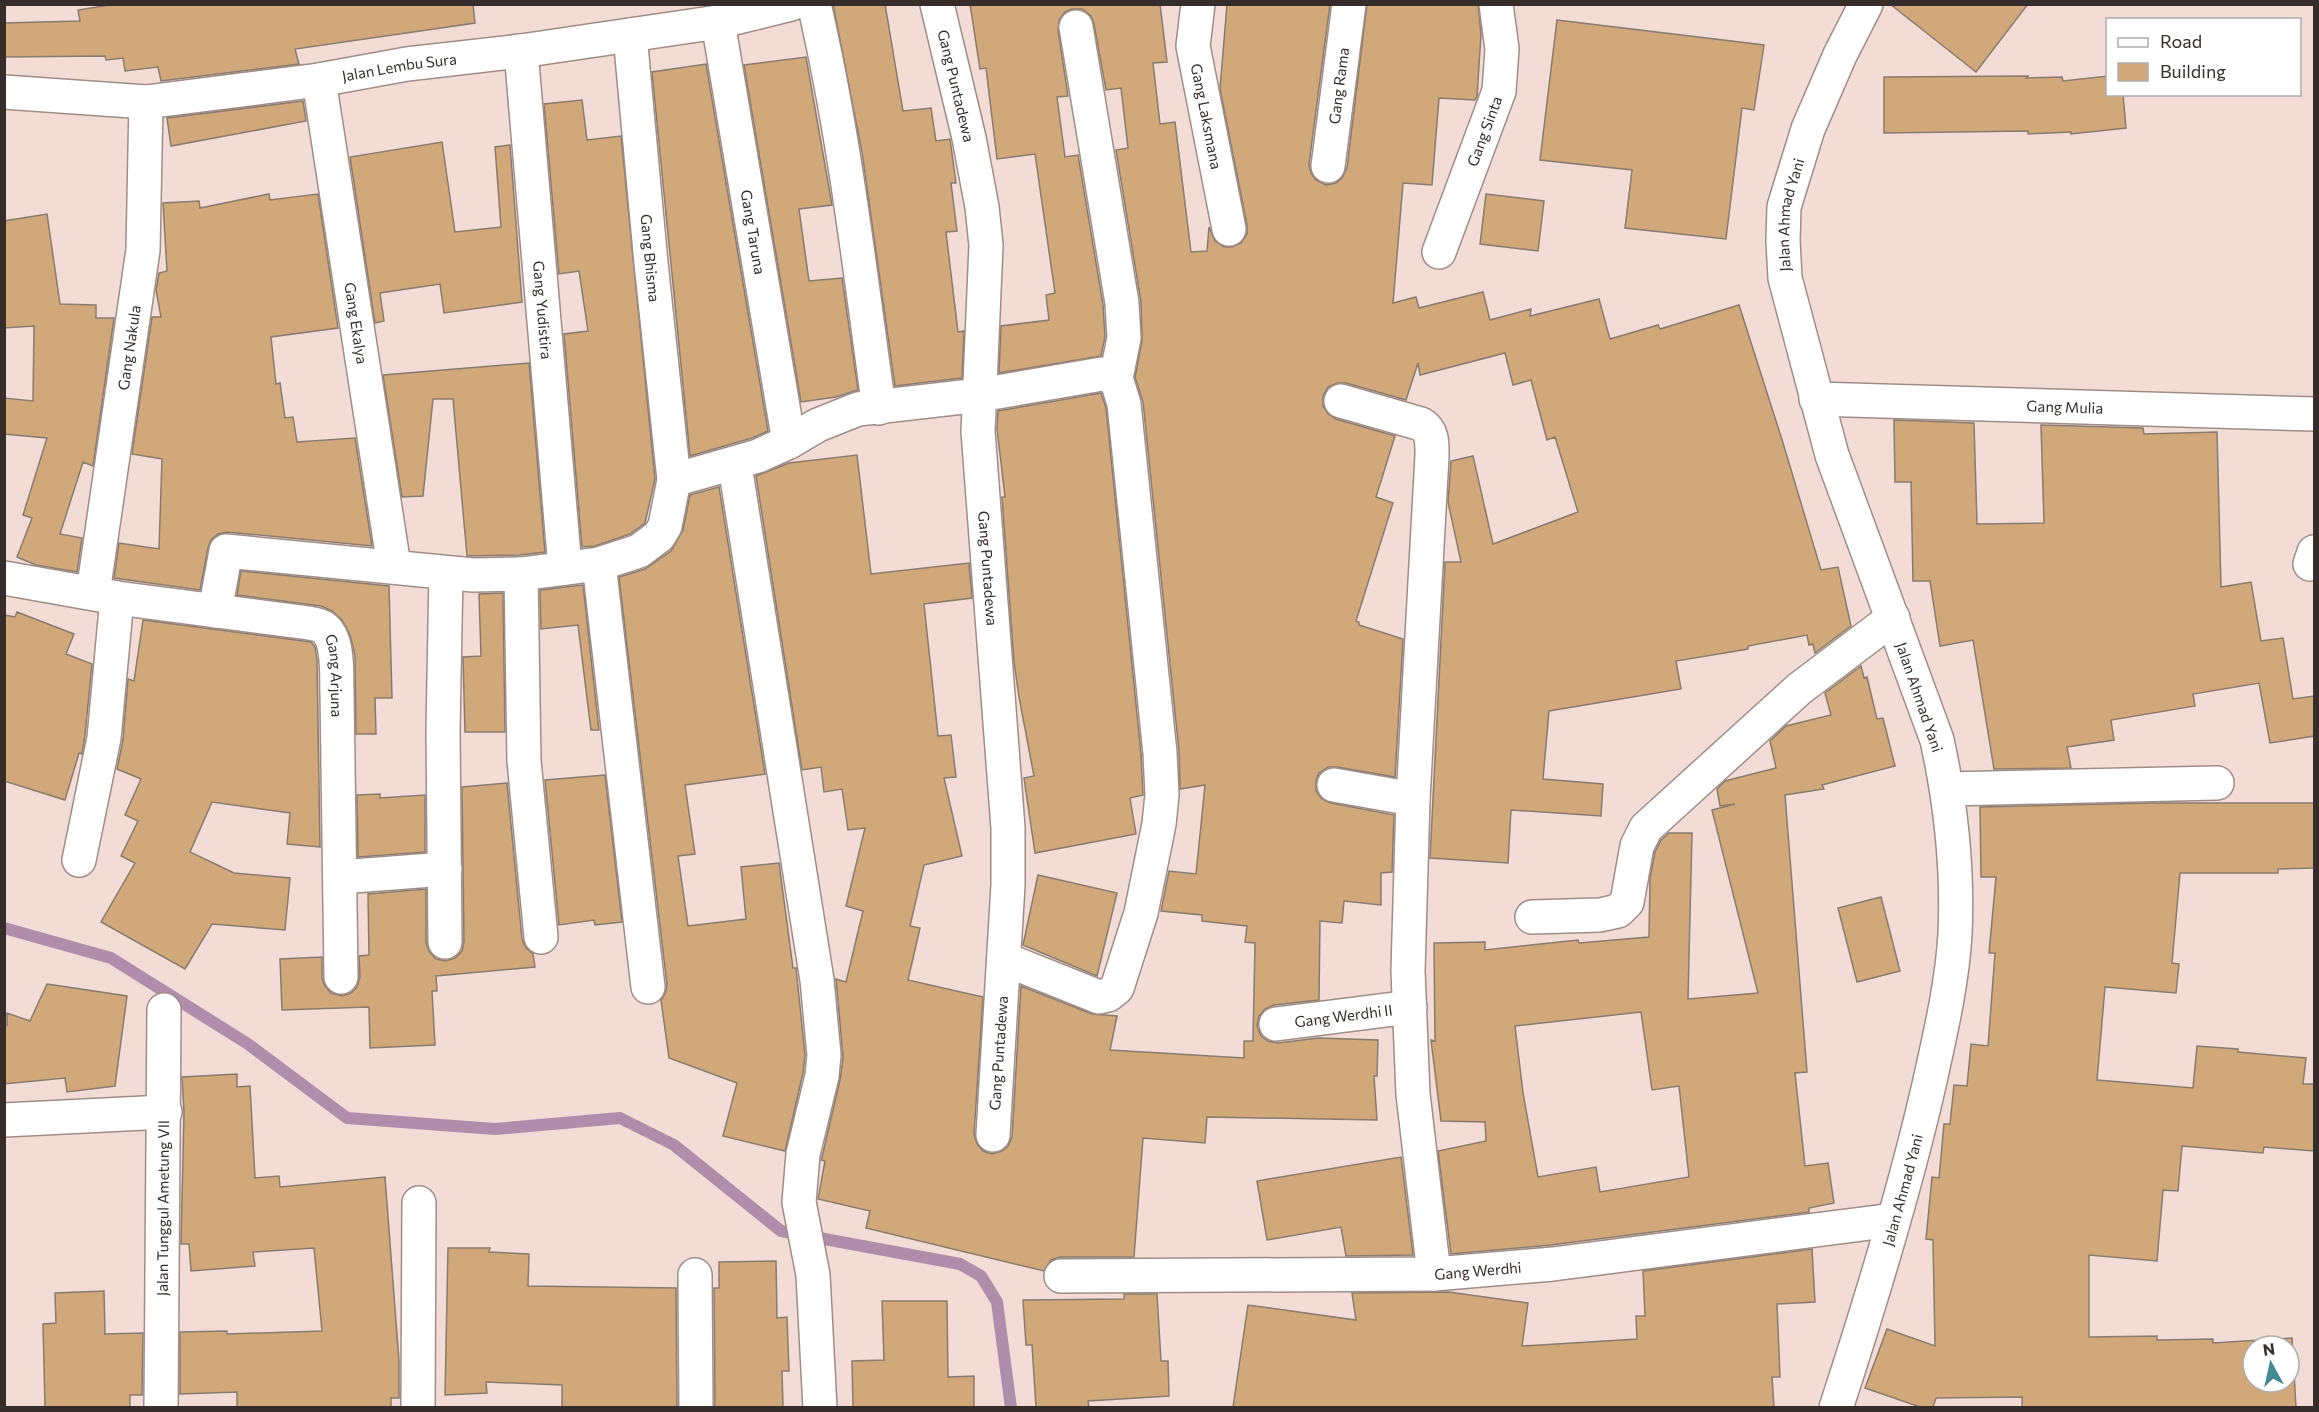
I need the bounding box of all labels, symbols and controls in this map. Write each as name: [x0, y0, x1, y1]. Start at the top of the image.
legend: [2106, 18, 2301, 96]
street label: Gang Puntadewa: [934, 28, 979, 144]
text: Road: [2160, 30, 2202, 52]
street label: Gang Rama: [1325, 46, 1352, 125]
street label: Jalan Lembu Sura: [340, 49, 458, 85]
text: Building: [2160, 60, 2226, 82]
street label: Gang Laksmana: [1188, 62, 1226, 171]
street label: Gang Sinta: [1463, 93, 1505, 169]
street label: Jalan Ahmad Yani: [1774, 156, 1808, 272]
street label: Gang Taruna: [738, 188, 770, 276]
street label: Gang Bhisma: [638, 213, 664, 303]
street label: Gang Yudistira: [530, 260, 556, 360]
street label: Gang Ekalya: [341, 281, 372, 365]
street label: Gang Nakula: [114, 304, 144, 391]
street label: Gang Mulia: [2026, 396, 2104, 417]
street label: Gang Puntadewa: [975, 510, 1002, 626]
street label: Gang Arjuna: [322, 631, 346, 717]
street label: Jalan Ahmad Yani: [1893, 640, 1947, 754]
street label: Gang Puntadewa: [985, 995, 1011, 1111]
street label: Gang Werdhi II: [1293, 1000, 1394, 1031]
street label: Jalan Tunggul Ametung VII: [153, 1120, 172, 1296]
street label: Jalan Ahmad Yani: [1878, 1132, 1926, 1248]
street label: Gang Werdhi: [1433, 1258, 1522, 1283]
north arrow: [2241, 1334, 2301, 1394]
text: N: [2262, 1338, 2276, 1359]

